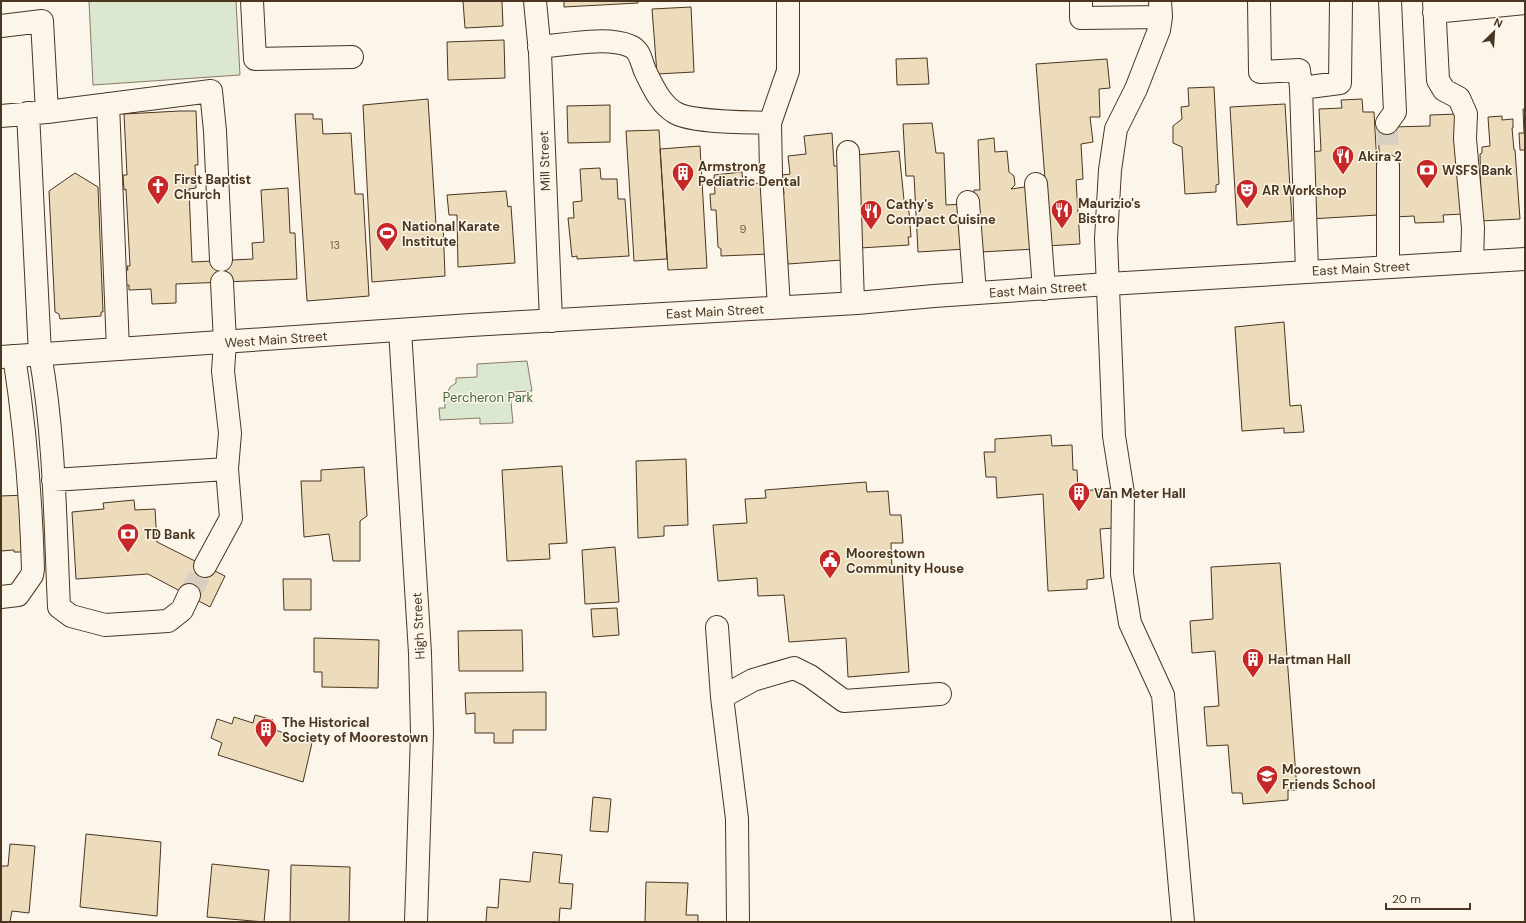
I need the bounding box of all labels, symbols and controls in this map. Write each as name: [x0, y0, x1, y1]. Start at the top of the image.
north arrow: [1474, 12, 1514, 52]
text: N: [1492, 15, 1505, 31]
street label: Mill Street: [535, 131, 554, 191]
restaurant icon: Akira 2: [1330, 143, 1356, 176]
place label: Akira 2: [1358, 148, 1402, 165]
bank icon: WSFS Bank: [1414, 157, 1440, 190]
place label: Armstrong Pediatric Dental: [698, 158, 800, 190]
building icon: Armstrong Pediatric Dental: [670, 160, 696, 193]
place label: WSFS Bank: [1442, 162, 1513, 179]
place label: First Baptist Church: [174, 171, 251, 203]
church icon: First Baptist Church: [145, 173, 171, 206]
theatre icon: AR Workshop: [1234, 177, 1260, 210]
place label: AR Workshop: [1262, 182, 1347, 199]
place label: Maurizio's Bistro: [1078, 195, 1141, 227]
place label: Cathy's Compact Cuisine: [886, 196, 996, 228]
restaurant icon: Maurizio's Bistro: [1049, 197, 1075, 230]
restaurant icon: Cathy's Compact Cuisine: [858, 198, 884, 231]
place label: National Karate Institute: [402, 218, 500, 250]
sports icon: National Karate Institute: [374, 220, 400, 253]
house number: 9: [740, 222, 747, 236]
house number: 13: [330, 238, 340, 252]
street label: East Main Street: [1312, 257, 1410, 280]
street label: East Main Street: [989, 278, 1088, 301]
street label: East Main Street: [666, 300, 764, 323]
street label: West Main Street: [224, 327, 328, 352]
park label: Percheron Park: [443, 389, 534, 406]
building icon: Van Meter Hall: [1066, 480, 1092, 513]
place label: Van Meter Hall: [1094, 485, 1186, 502]
bank icon: TD Bank: [115, 521, 141, 554]
place label: TD Bank: [144, 526, 196, 543]
place label: Moorestown Community House: [846, 545, 964, 577]
public building icon: Moorestown Community House: [817, 547, 843, 580]
street label: High Street: [408, 592, 429, 660]
building icon: Hartman Hall: [1240, 646, 1266, 679]
place label: Hartman Hall: [1268, 651, 1351, 668]
place label: The Historical Society of Moorestown: [282, 714, 428, 746]
building icon: The Historical Society of Moorestown: [253, 716, 279, 749]
place label: Moorestown Friends School: [1282, 761, 1376, 793]
school or university icon: Moorestown Friends School: [1254, 763, 1280, 796]
scale bar: [1386, 885, 1470, 911]
text: 20 m: [1392, 891, 1421, 907]

